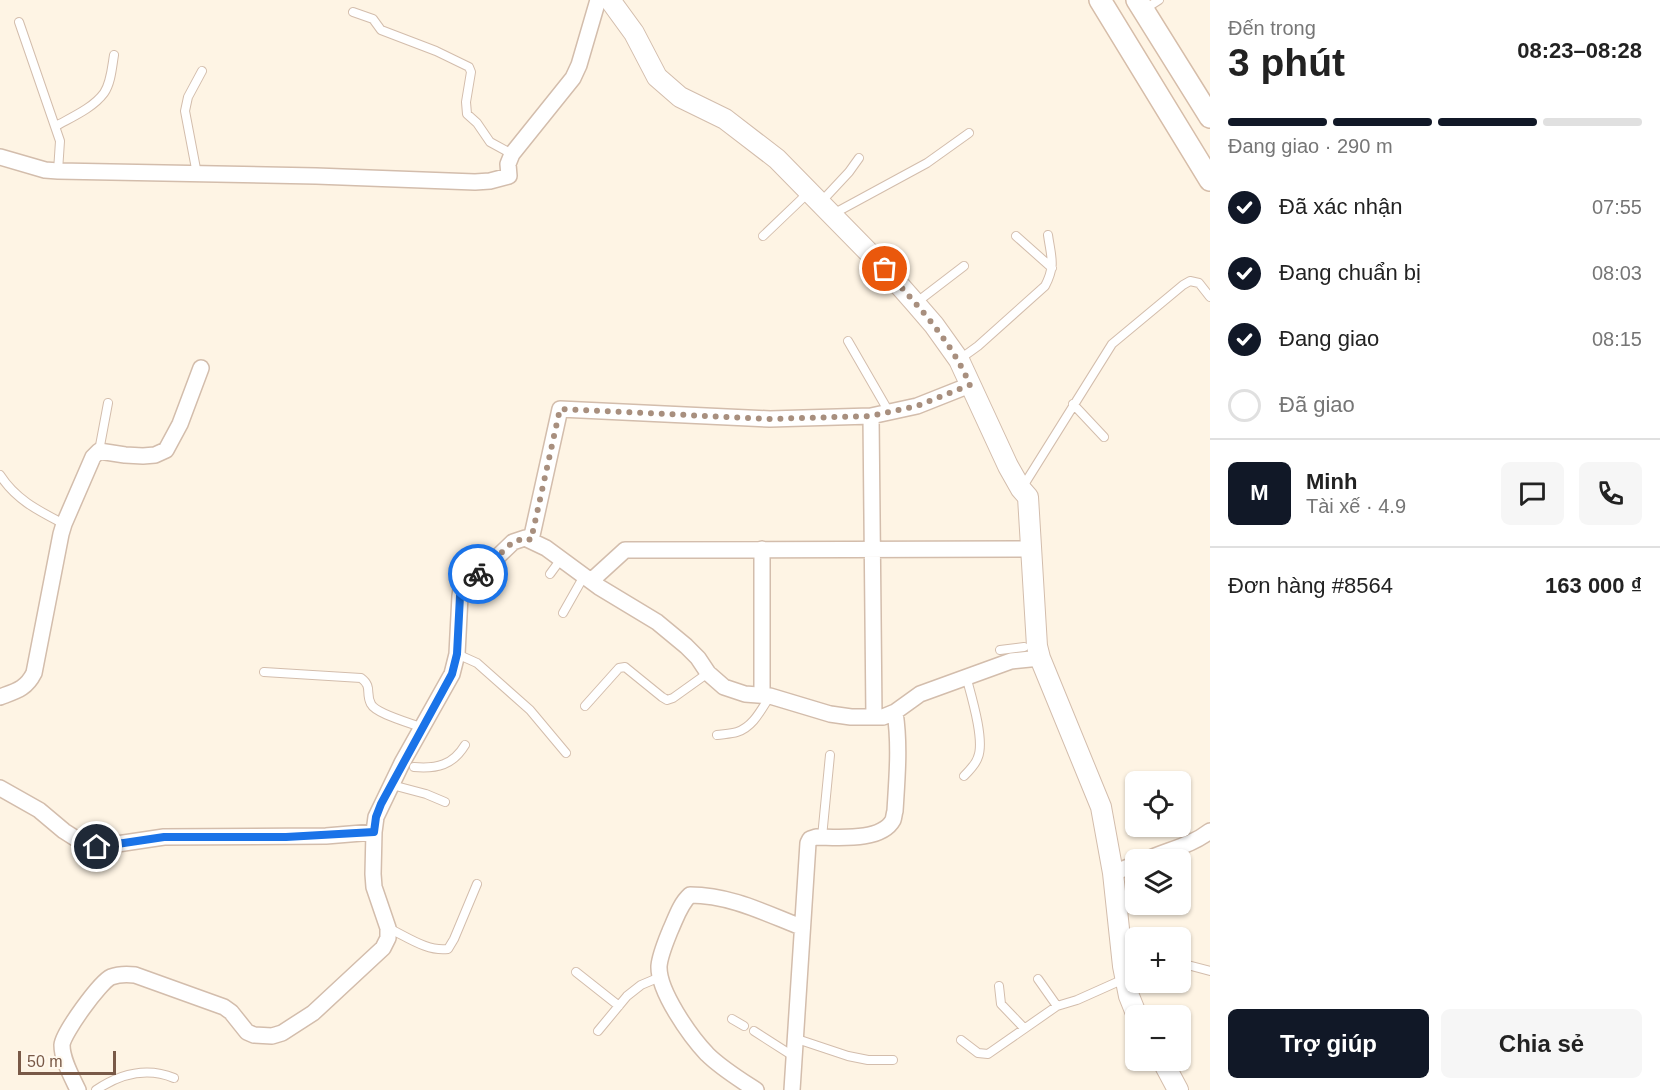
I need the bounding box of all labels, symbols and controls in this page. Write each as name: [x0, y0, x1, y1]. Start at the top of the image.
text: Đến trong: [1228, 17, 1316, 39]
text: 08:23–08:28: [1517, 38, 1642, 63]
text: 3 phút: [1228, 41, 1345, 84]
text: Đang giao · 290 m: [1228, 135, 1393, 157]
icon: check: [1228, 191, 1261, 224]
text: Đã xác nhận: [1279, 194, 1403, 219]
text: 07:55: [1592, 196, 1642, 218]
pin: [859, 243, 910, 294]
icon: bag: [868, 252, 901, 285]
icon: check: [1228, 257, 1261, 290]
text: Đang chuẩn bị: [1279, 260, 1421, 285]
text: 08:03: [1592, 262, 1642, 284]
icon: check: [1228, 323, 1261, 356]
text: Đang giao: [1279, 326, 1379, 351]
text: 08:15: [1592, 328, 1642, 350]
text: Đã giao: [1279, 392, 1355, 417]
button: chat: [1501, 462, 1564, 525]
button: phone: [1579, 462, 1642, 525]
text: Minh: [1306, 469, 1357, 494]
text: M: [1250, 480, 1269, 505]
text: Tài xế · 4.9: [1306, 495, 1406, 517]
courier: [448, 544, 508, 604]
icon: bike: [462, 558, 495, 591]
text: Đơn hàng #8564: [1228, 573, 1393, 598]
text: 163 000 ₫: [1545, 573, 1642, 598]
map controls: [1125, 771, 1191, 1071]
button: locate: [1125, 771, 1191, 837]
pin: [71, 821, 122, 872]
icon: home: [80, 830, 113, 863]
button: layers: [1125, 849, 1191, 915]
button: +: [1125, 927, 1191, 993]
button: −: [1125, 1005, 1191, 1071]
button: Trợ giúp: [1228, 1009, 1429, 1078]
button: Chia sẻ: [1441, 1009, 1642, 1078]
scale bar: [18, 1048, 116, 1076]
text: 50 m: [27, 1053, 63, 1070]

